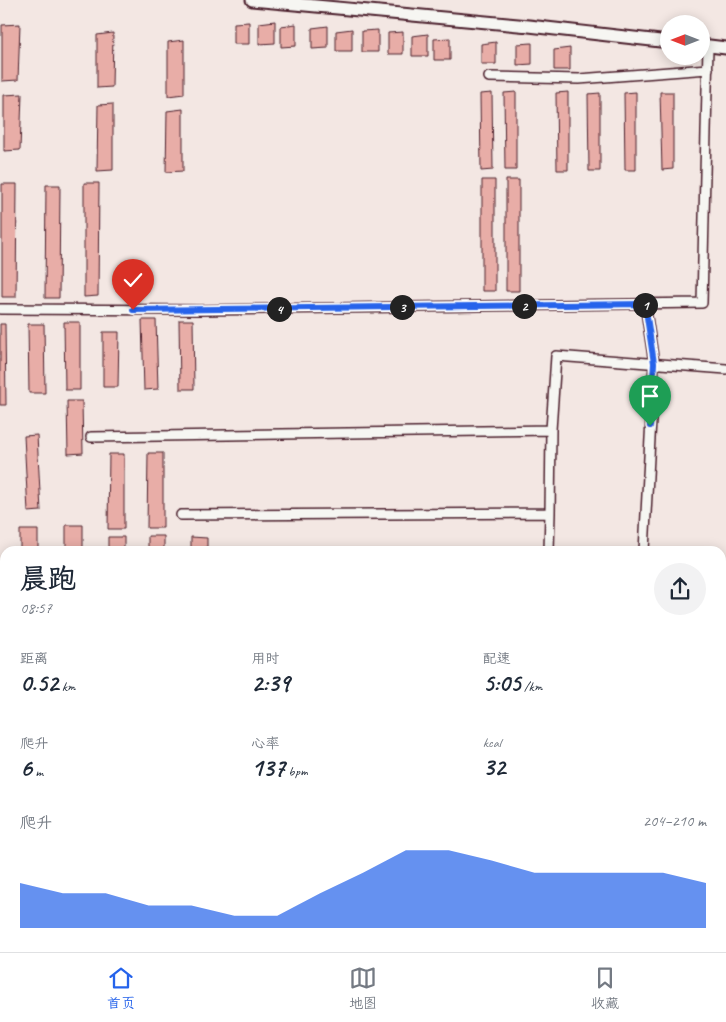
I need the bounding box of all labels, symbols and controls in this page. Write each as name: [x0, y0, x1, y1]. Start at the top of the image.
north arrow: [660, 15, 710, 65]
map controls: [660, 15, 710, 65]
pin: [112, 259, 154, 310]
icon: check: [119, 266, 147, 294]
pin: 1: [632, 292, 658, 318]
pin: 3: [390, 294, 414, 320]
pin: 2: [512, 294, 536, 318]
pin: 4: [266, 296, 292, 322]
text: 1: [642, 297, 649, 314]
text: 2: [521, 298, 528, 315]
text: 3: [399, 299, 406, 316]
text: 4: [276, 301, 283, 318]
pin: [629, 375, 671, 426]
icon: arrive: [636, 382, 664, 410]
text: 晨跑: [20, 561, 76, 596]
button: share: [654, 563, 706, 615]
text: 08:57: [20, 598, 52, 618]
text: 距离: [20, 650, 48, 667]
text: 用时: [251, 650, 279, 667]
text: 配速: [483, 650, 511, 667]
text: 0.52: [20, 667, 58, 699]
text: 2:39: [251, 667, 290, 699]
text: 5:05: [483, 667, 521, 699]
text: km: [58, 678, 75, 695]
text: /km: [521, 678, 542, 695]
text: kcal: [483, 734, 501, 751]
text: 爬升: [20, 735, 48, 752]
text: 心率: [251, 735, 279, 752]
text: 32: [483, 751, 505, 783]
text: 6: [20, 752, 32, 784]
text: 137: [251, 752, 285, 784]
text: m: [32, 763, 43, 780]
text: bpm: [285, 763, 308, 780]
text: 204–210 m: [643, 811, 706, 831]
text: 爬升: [20, 813, 52, 833]
tab: 首页: [107, 964, 135, 1012]
tab: 地图: [349, 964, 377, 1012]
tab: 收藏: [591, 964, 619, 1012]

